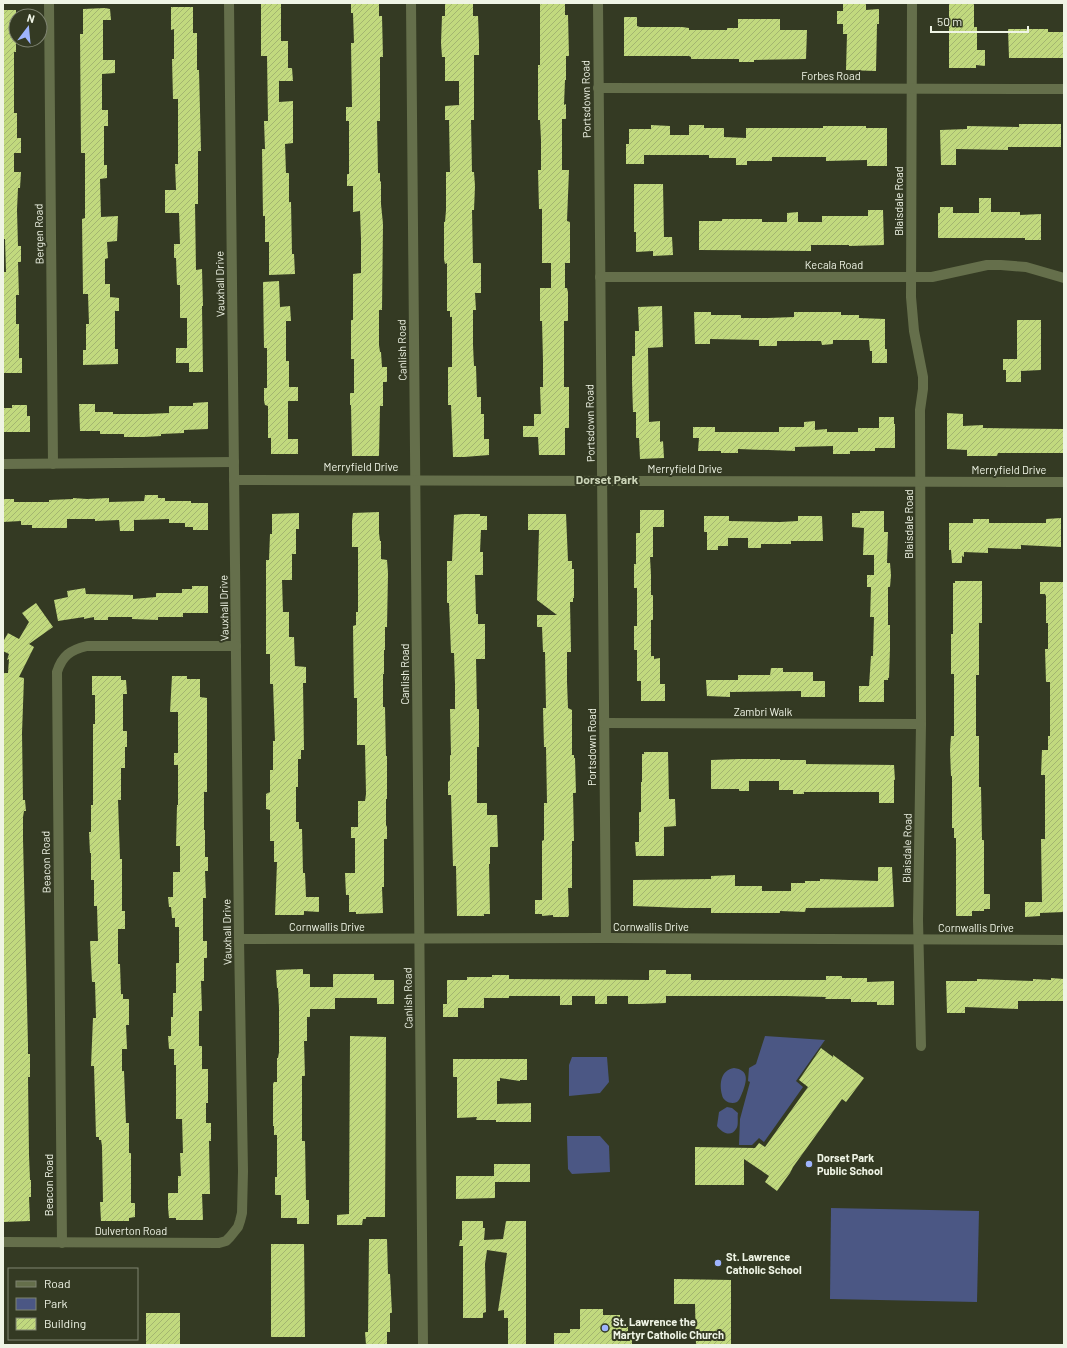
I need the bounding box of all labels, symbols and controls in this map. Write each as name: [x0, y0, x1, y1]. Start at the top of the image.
north arrow: [8, 8, 48, 48]
scale bar: [931, 8, 1028, 34]
text: N: [26, 11, 36, 25]
text: 50 m: [937, 14, 962, 28]
street label: Portsdown Road: [578, 60, 593, 138]
street label: Forbes Road: [801, 69, 861, 82]
street label: Blaisdale Road: [892, 166, 905, 236]
street label: Bergen Road: [31, 203, 46, 265]
street label: Vauxhall Drive: [212, 251, 227, 317]
street label: Kecala Road: [805, 258, 863, 271]
street label: Canlish Road: [394, 319, 409, 381]
street label: Portsdown Road: [582, 384, 597, 462]
street label: Merryfield Drive: [324, 460, 399, 473]
street label: Merryfield Drive: [648, 462, 723, 475]
street label: Merryfield Drive: [972, 463, 1047, 476]
district label: Dorset Park: [576, 472, 639, 486]
street label: Blaisdale Road: [902, 489, 915, 559]
street label: Vauxhall Drive: [216, 575, 231, 641]
street label: Canlish Road: [398, 643, 411, 705]
street label: Zambri Walk: [734, 705, 793, 718]
street label: Portsdown Road: [585, 708, 598, 786]
street label: Blaisdale Road: [899, 813, 914, 883]
street label: Beacon Road: [38, 831, 53, 893]
street label: Vauxhall Drive: [219, 899, 234, 965]
street label: Cornwallis Drive: [289, 920, 365, 933]
street label: Cornwallis Drive: [613, 920, 689, 933]
street label: Cornwallis Drive: [938, 921, 1014, 934]
street label: Canlish Road: [400, 967, 415, 1029]
place label: Dorset Park Public School: [817, 1151, 883, 1177]
street label: Beacon Road: [42, 1154, 55, 1216]
marker: Dorset Park Public School: [804, 1159, 814, 1169]
street label: Dulverton Road: [95, 1224, 167, 1237]
place label: St. Lawrence Catholic School: [726, 1250, 802, 1276]
marker: St. Lawrence Catholic School: [713, 1258, 723, 1268]
legend: [8, 1268, 138, 1340]
text: Road: [44, 1276, 71, 1290]
text: Park: [44, 1296, 68, 1310]
place label: St. Lawrence the Martyr Catholic Church: [613, 1315, 724, 1341]
text: Building: [44, 1316, 86, 1330]
marker: St. Lawrence the Martyr Catholic Church: [600, 1323, 610, 1333]

